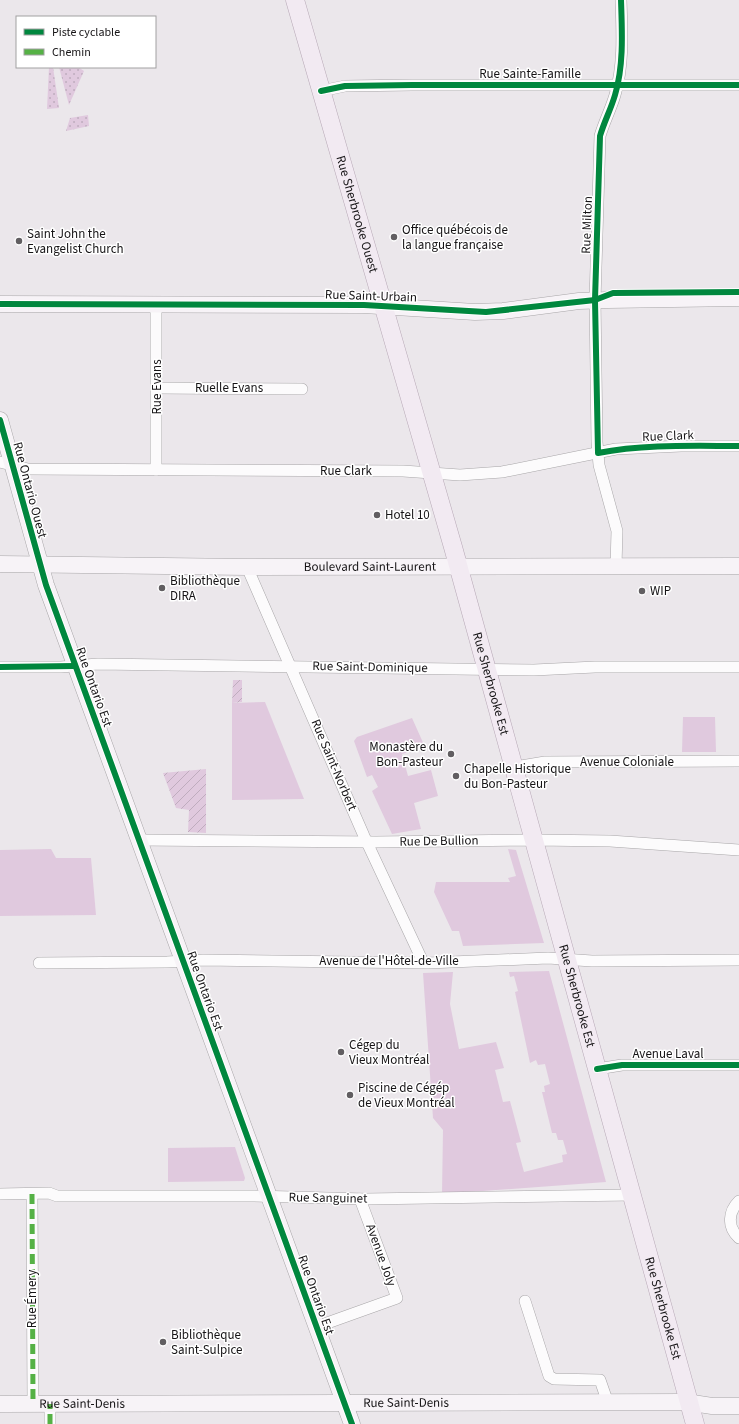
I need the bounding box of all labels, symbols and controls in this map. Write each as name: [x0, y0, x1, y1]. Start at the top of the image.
legend: [16, 16, 156, 68]
text: Piste cyclable: [52, 24, 120, 41]
text: Chemin: [52, 44, 91, 61]
street label: Rue Sainte-Famille: [479, 65, 581, 83]
street label: Rue Sherbrooke Ouest: [331, 153, 383, 276]
street label: Rue Milton: [577, 196, 597, 254]
place label: Office québécois de la langue française: [402, 221, 508, 254]
place label: Saint John the Evangelist Church: [27, 225, 124, 258]
marker: Office québécois de la langue française: [389, 232, 399, 242]
marker: Saint John the Evangelist Church: [14, 236, 24, 246]
street label: Rue Saint-Urbain: [325, 285, 417, 307]
street label: Rue Evans: [148, 359, 166, 415]
street label: Ruelle Evans: [195, 379, 264, 397]
street label: Rue Clark: [642, 426, 695, 446]
street label: Rue Ontario Ouest: [8, 440, 52, 541]
street label: Rue Clark: [320, 462, 372, 480]
place label: Hotel 10: [385, 506, 430, 524]
marker: Hotel 10: [372, 510, 382, 520]
street label: Boulevard Saint-Laurent: [304, 558, 437, 576]
place label: Bibliothèque DIRA: [170, 572, 240, 605]
place label: WIP: [650, 582, 671, 600]
marker: Bibliothèque DIRA: [157, 583, 167, 593]
marker: WIP: [637, 586, 647, 596]
street label: Rue Sherbrooke Est: [468, 630, 514, 738]
street label: Rue Ontario Est: [71, 645, 117, 730]
street label: Rue Saint-Dominique: [312, 657, 428, 677]
street label: Rue Saint-Norbert: [307, 716, 362, 814]
place label: Monastère du Bon-Pasteur: [369, 738, 443, 771]
marker: Monastère du Bon-Pasteur: [446, 749, 456, 759]
street label: Avenue Coloniale: [580, 753, 674, 771]
place label: Chapelle Historique du Bon-Pasteur: [464, 760, 571, 793]
marker: Chapelle Historique du Bon-Pasteur: [451, 771, 461, 781]
street label: Rue De Bullion: [399, 831, 479, 851]
street label: Rue Sherbrooke Est: [554, 942, 600, 1050]
street label: Rue Ontario Est: [182, 949, 228, 1034]
street label: Avenue de l'Hôtel-de-Ville: [319, 952, 459, 970]
place label: Cégep du Vieux Montréal: [349, 1036, 429, 1069]
street label: Avenue Laval: [632, 1045, 704, 1063]
marker: Cégep du Vieux Montréal: [336, 1047, 346, 1057]
place label: Piscine de Cégép de Vieux Montréal: [358, 1079, 455, 1112]
marker: Piscine de Cégép de Vieux Montréal: [345, 1090, 355, 1100]
street label: Rue Sanguinet: [288, 1188, 368, 1208]
street label: Avenue Joly: [361, 1221, 401, 1289]
street label: Rue Ontario Est: [293, 1253, 339, 1338]
street label: Rue Sherbrooke Est: [640, 1255, 686, 1362]
street label: Rue Émery: [23, 1270, 41, 1328]
place label: Bibliothèque Saint-Sulpice: [171, 1326, 243, 1359]
marker: Bibliothèque Saint-Sulpice: [158, 1337, 168, 1347]
street label: Rue Saint-Denis: [363, 1394, 449, 1412]
street label: Rue Saint-Denis: [39, 1395, 125, 1413]

